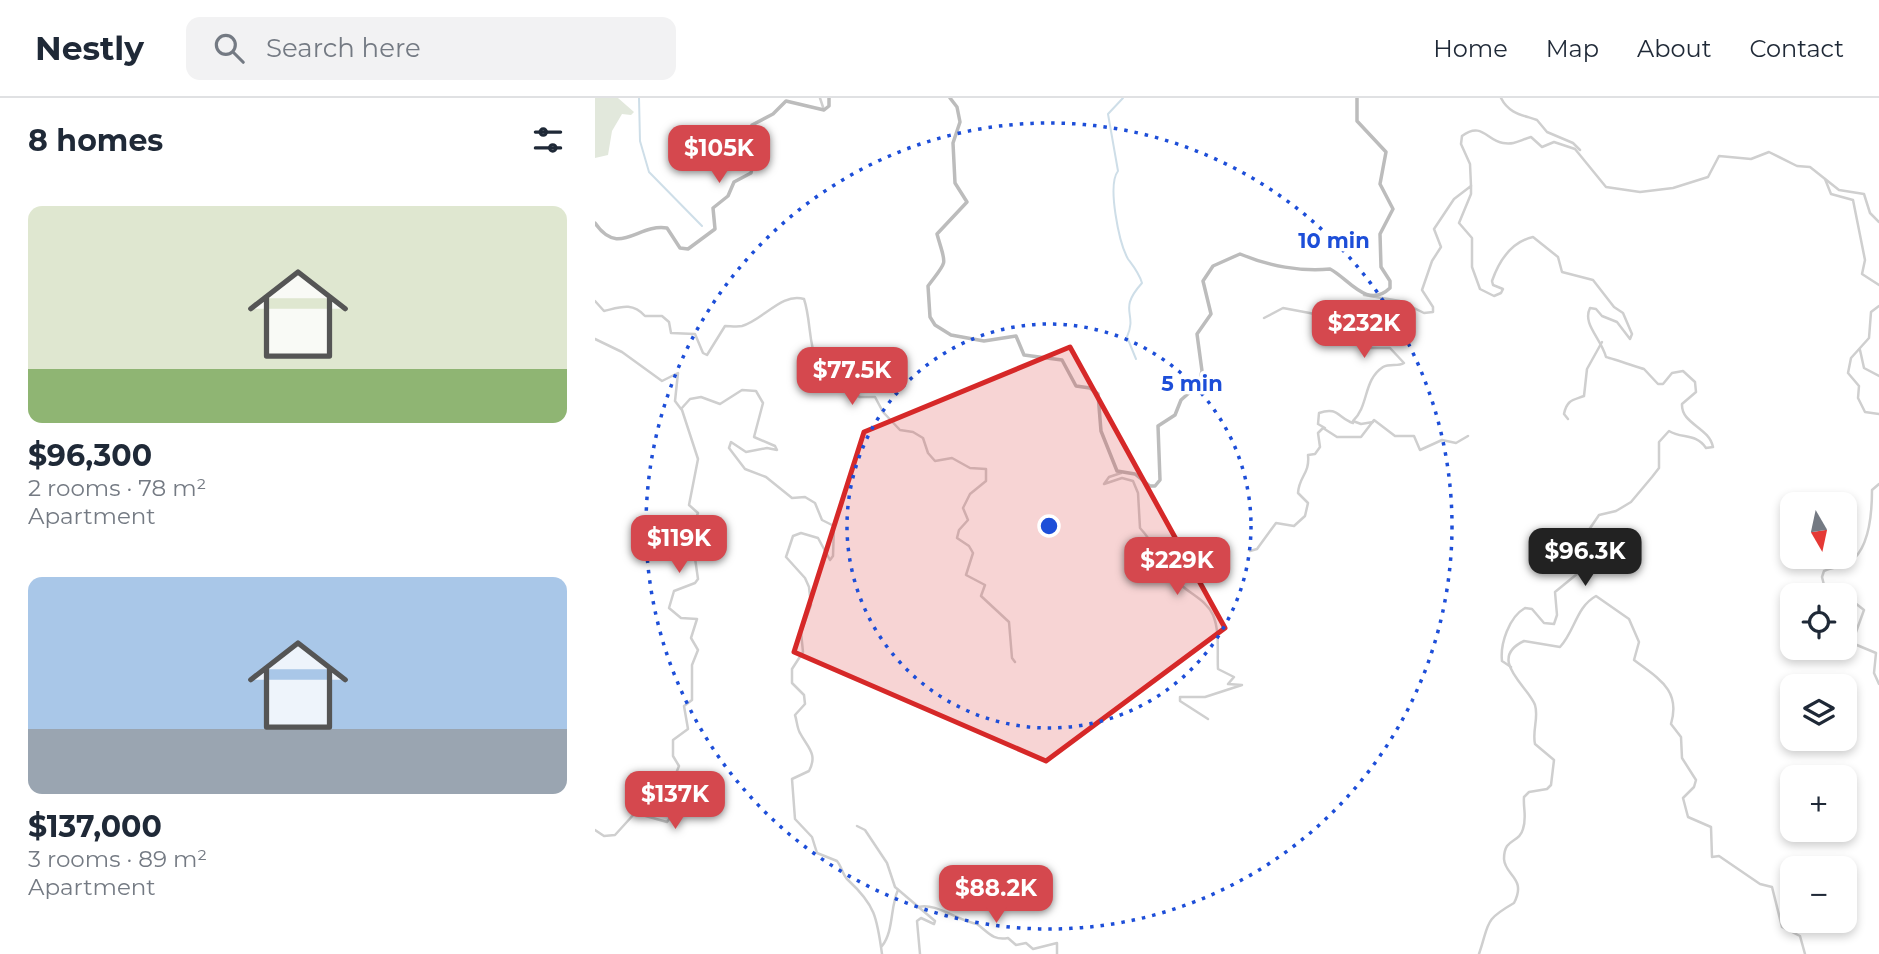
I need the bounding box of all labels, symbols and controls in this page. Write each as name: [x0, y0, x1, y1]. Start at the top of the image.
search box: [186, 17, 676, 80]
text: Nestly: [35, 28, 144, 68]
icon: search: [210, 29, 248, 67]
text: Search here: [266, 32, 421, 64]
text: Home: [1433, 34, 1508, 63]
text: Map: [1546, 34, 1599, 63]
text: About: [1637, 34, 1711, 63]
text: Contact: [1749, 34, 1844, 63]
icon: filters: [529, 121, 567, 159]
text: 8 homes: [28, 122, 163, 159]
pin: $105K: [670, 126, 768, 185]
text: $105K: [684, 134, 754, 162]
text: 10 min: [1298, 228, 1370, 253]
icon: home: [235, 251, 361, 377]
pin: $232K: [1315, 300, 1413, 360]
text: $232K: [1328, 309, 1400, 337]
pin: $77.5K: [795, 348, 909, 407]
text: $77.5K: [813, 356, 891, 384]
text: 5 min: [1161, 371, 1223, 396]
text: $96,300: [28, 437, 152, 474]
text: 2 rooms · 78 m²: [28, 474, 206, 502]
north arrow: [1780, 492, 1857, 569]
map controls: [1780, 492, 1857, 933]
text: Apartment: [28, 502, 156, 530]
centre of rings: [1037, 514, 1061, 538]
pin: $119K: [630, 516, 728, 575]
text: $119K: [647, 524, 711, 552]
pin: $96.3K: [1528, 528, 1642, 588]
text: $96.3K: [1545, 537, 1625, 565]
pin: $229K: [1128, 538, 1226, 597]
text: $229K: [1140, 546, 1214, 574]
button: locate: [1780, 583, 1857, 660]
icon: home: [235, 622, 361, 748]
button: layers: [1780, 674, 1857, 751]
button: +: [1780, 765, 1857, 842]
pin: $137K: [626, 772, 724, 831]
text: $137K: [641, 780, 709, 808]
text: $137,000: [28, 808, 162, 845]
text: 3 rooms · 89 m²: [28, 845, 207, 873]
button: −: [1780, 856, 1857, 933]
pin: $88.2K: [939, 866, 1053, 925]
text: Apartment: [28, 873, 156, 901]
text: $88.2K: [955, 874, 1037, 902]

